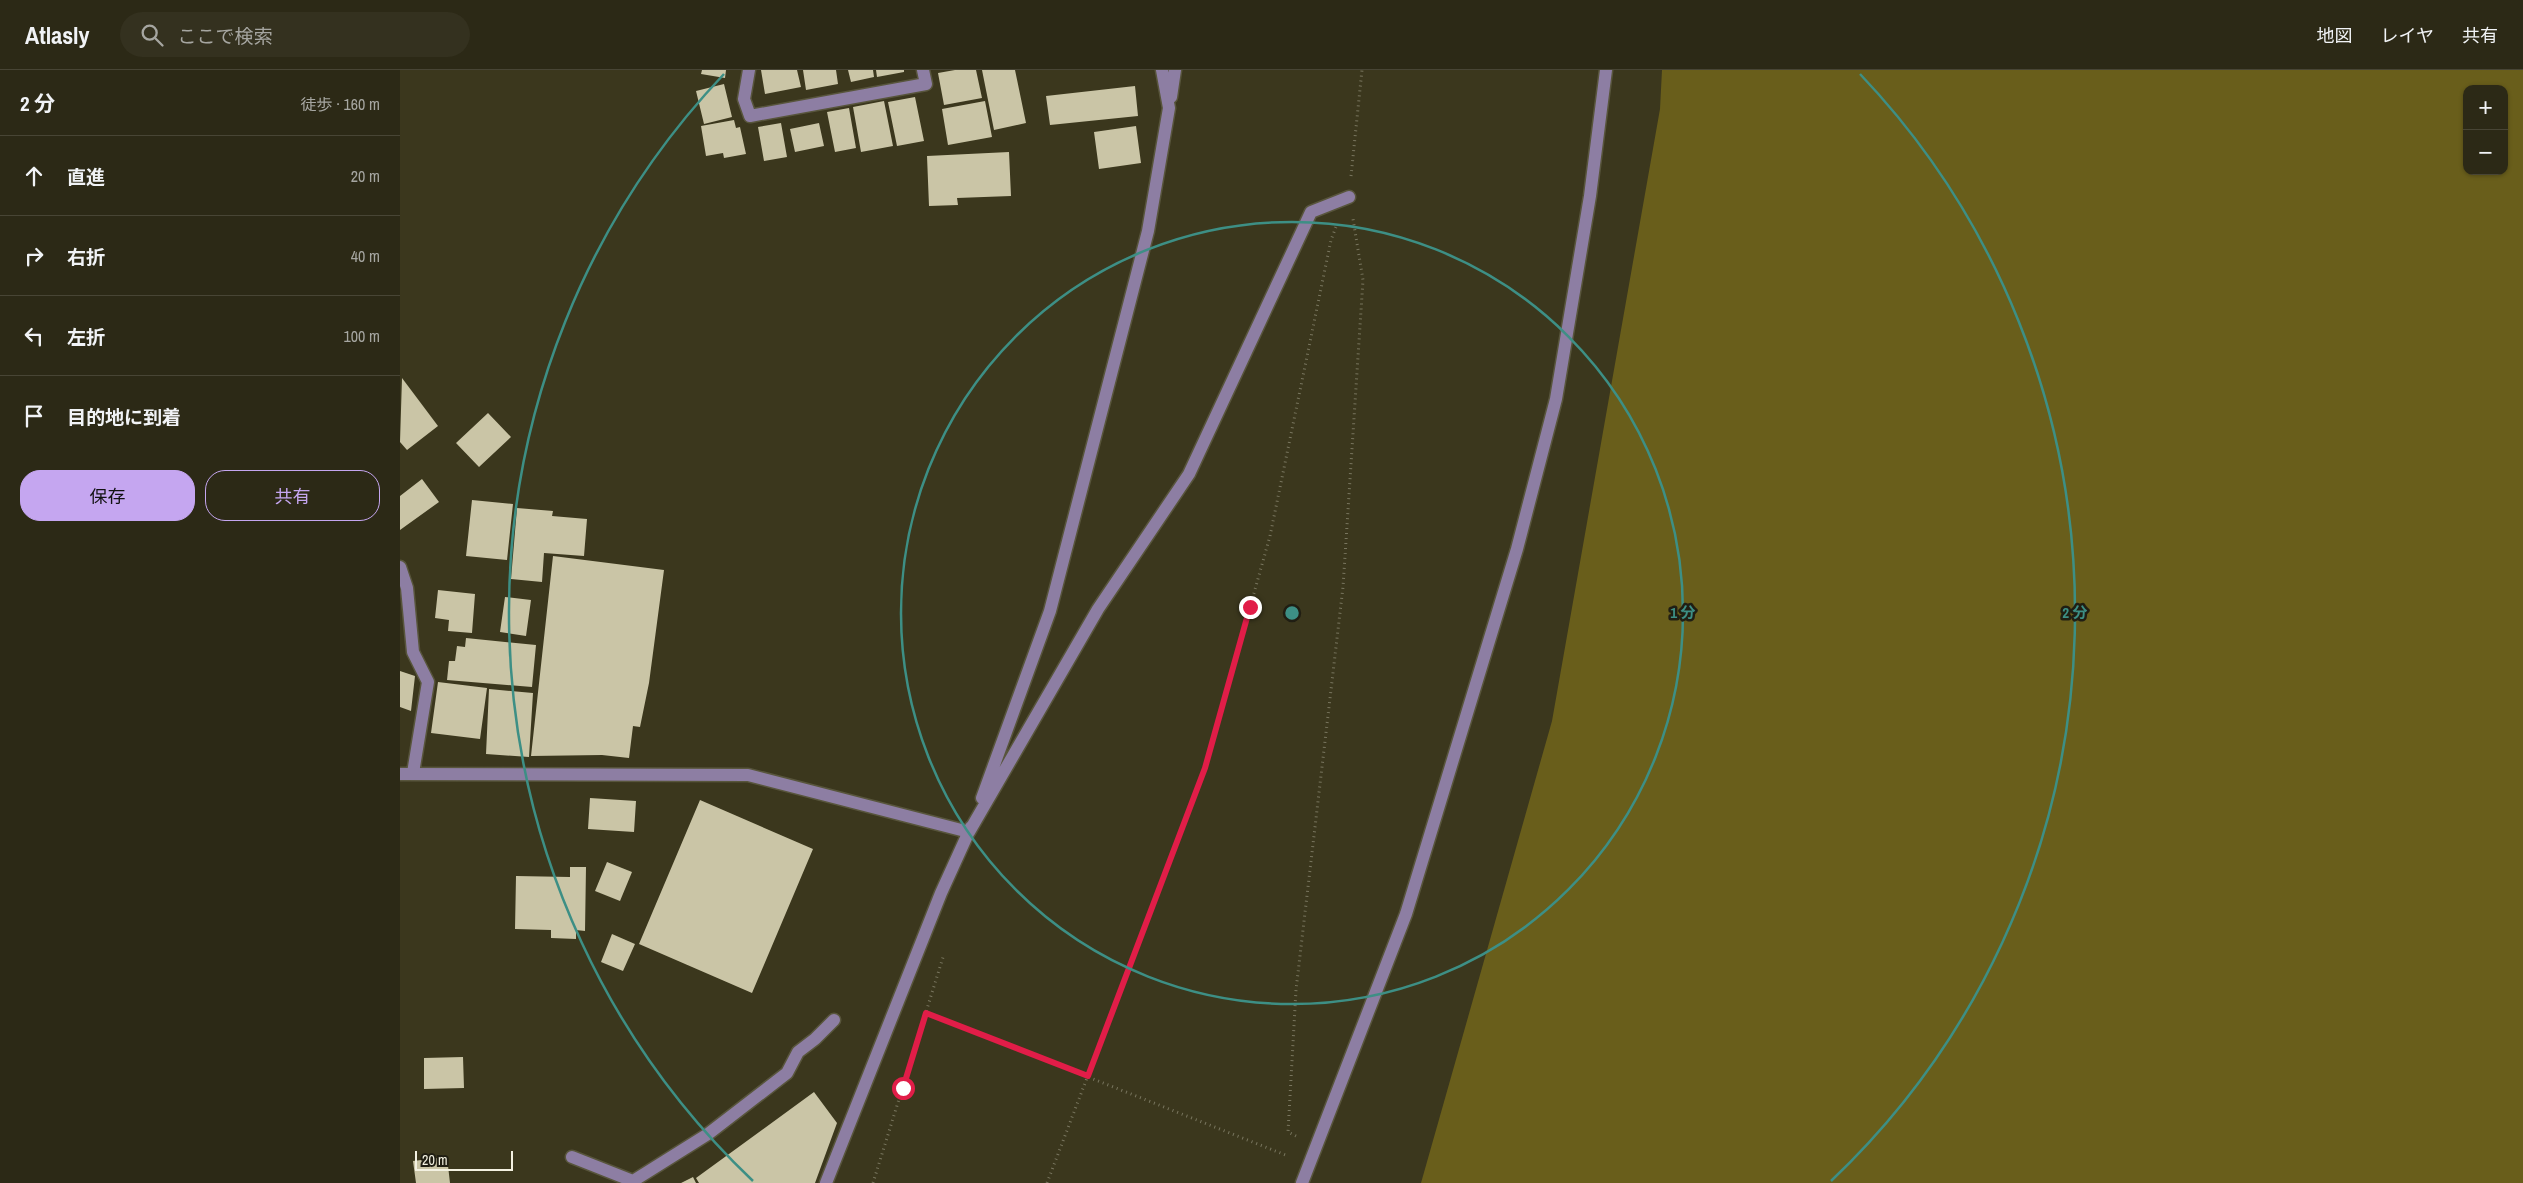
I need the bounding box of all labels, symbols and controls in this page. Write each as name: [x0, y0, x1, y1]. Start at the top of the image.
search box: [120, 12, 470, 57]
text: Atlasly: [25, 19, 90, 51]
icon: search: [138, 21, 166, 49]
text: ここで検索: [178, 23, 273, 49]
text: 地図: [2317, 23, 2353, 48]
text: レイヤ: [2381, 23, 2434, 48]
text: 共有: [2462, 23, 2498, 48]
map controls: [2463, 85, 2508, 175]
button: +: [2463, 85, 2508, 130]
text: 2 分: [20, 89, 55, 118]
text: 徒歩 · 160 m: [301, 93, 380, 115]
button: −: [2463, 130, 2508, 175]
icon: ahead: [20, 162, 48, 190]
text: 直進: [67, 164, 105, 190]
text: 20 m: [351, 165, 380, 187]
icon: right: [20, 242, 48, 270]
text: 右折: [67, 244, 105, 270]
text: 40 m: [351, 245, 380, 267]
icon: left: [20, 322, 48, 350]
text: 左折: [67, 324, 105, 350]
text: 100 m: [344, 325, 380, 347]
icon: arrive: [20, 402, 48, 430]
text: 目的地に到着: [67, 404, 181, 430]
button: 保存: [20, 470, 195, 521]
button: 共有: [205, 470, 380, 521]
route end: [1239, 596, 1262, 619]
text: 1 分: [1670, 602, 1696, 623]
text: 2 分: [2062, 602, 2088, 623]
centre of rings: [1283, 604, 1301, 622]
route start: [892, 1077, 915, 1100]
scale bar: [415, 1148, 512, 1171]
text: 20 m: [422, 1151, 448, 1169]

